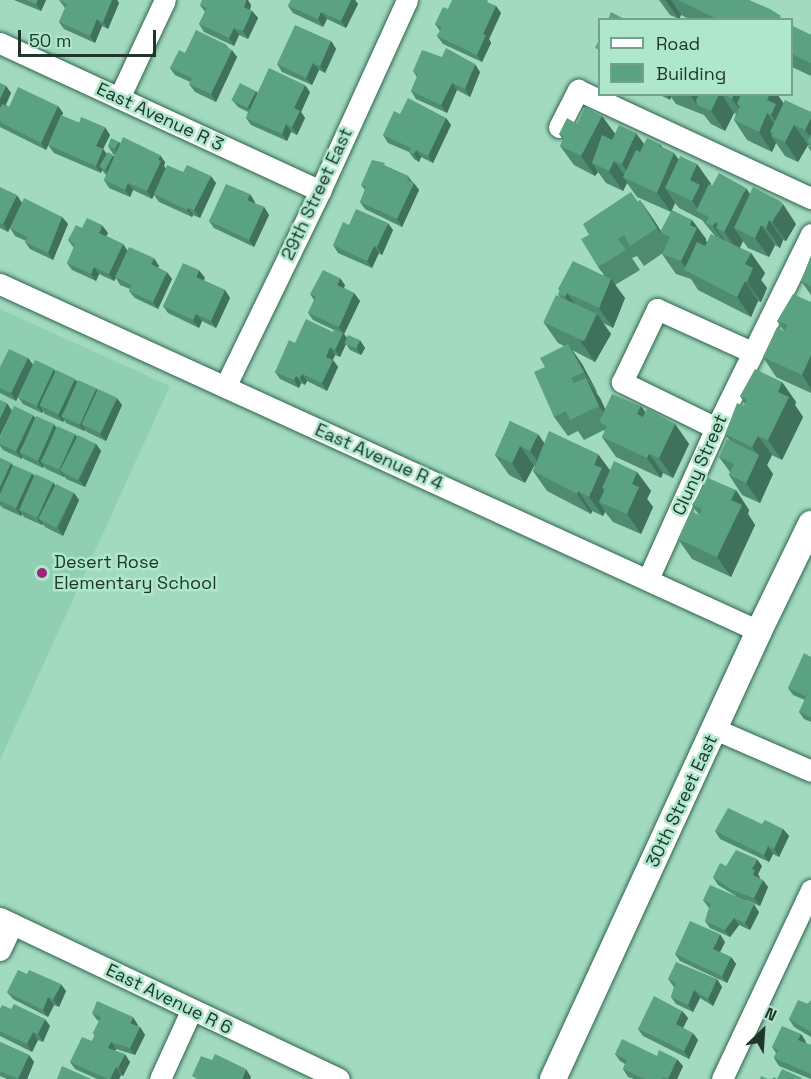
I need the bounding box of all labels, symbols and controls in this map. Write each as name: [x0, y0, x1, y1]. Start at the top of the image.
scale bar: [21, 18, 159, 56]
legend: [598, 18, 793, 96]
text: 50 m: [29, 29, 71, 52]
text: Road: [656, 32, 700, 55]
text: Building: [656, 62, 726, 85]
street label: East Avenue R 3: [93, 78, 227, 156]
street label: 29th Street East: [277, 124, 357, 264]
street label: Cluny Street: [668, 411, 732, 519]
street label: East Avenue R 4: [312, 419, 446, 495]
place label: Desert Rose Elementary School: [54, 552, 217, 594]
marker: Desert Rose Elementary School: [35, 566, 49, 580]
street label: 30th Street East: [642, 731, 722, 871]
street label: East Avenue R 6: [102, 959, 236, 1039]
north arrow: [733, 1001, 793, 1061]
text: N: [762, 1002, 780, 1026]

